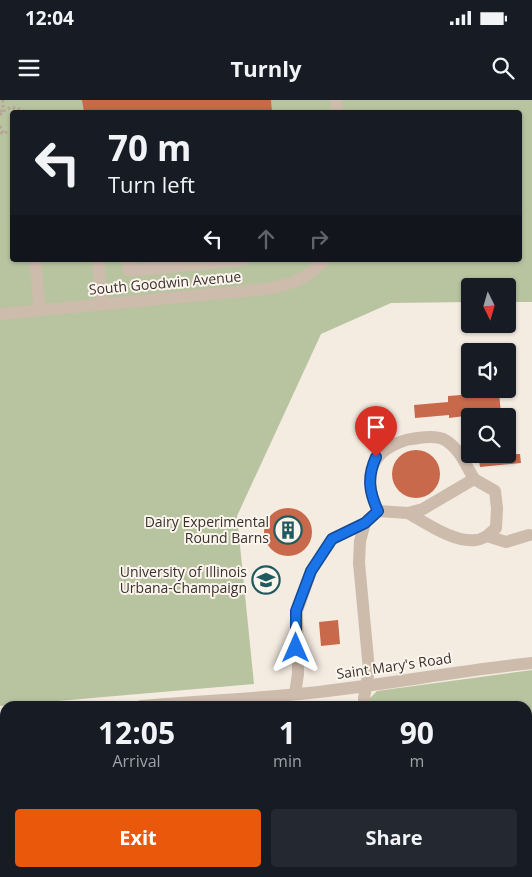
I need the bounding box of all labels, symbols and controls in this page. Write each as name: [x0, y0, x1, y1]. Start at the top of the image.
text: 12:04: [25, 5, 74, 31]
text: Turnly: [231, 53, 301, 83]
icon: menu: [15, 54, 43, 82]
icon: search: [489, 54, 517, 82]
text: 70 m: [108, 124, 191, 171]
icon: left: [25, 130, 90, 195]
text: Turn left: [108, 169, 195, 199]
icon: left: [199, 225, 227, 253]
icon: ahead: [252, 225, 280, 253]
icon: right: [305, 225, 333, 253]
street label: South Goodwin Avenue: [88, 266, 242, 299]
north arrow: [461, 278, 516, 332]
map controls: [461, 278, 516, 463]
button: sound: [461, 343, 516, 398]
pin: [355, 406, 397, 457]
button: search: [461, 408, 516, 463]
icon: arrive: [362, 413, 390, 441]
place label: Dairy Experimental Round Barns: [145, 512, 269, 547]
building icon: Dairy Experimental Round Barns: [273, 515, 303, 545]
place label: University of Illinois Urbana-Champaign: [120, 562, 247, 597]
school or university icon: University of Illinois Urbana-Champaign: [251, 565, 281, 595]
position arrow: [269, 621, 321, 673]
street label: Saint Mary's Road: [335, 648, 453, 683]
text: 12:05: [98, 712, 175, 753]
text: 1: [279, 712, 296, 753]
text: 90: [400, 712, 434, 753]
text: Arrival: [112, 750, 161, 772]
text: min: [273, 750, 302, 772]
text: m: [409, 750, 424, 772]
button: Exit: [15, 809, 261, 867]
button: Share: [271, 809, 517, 867]

